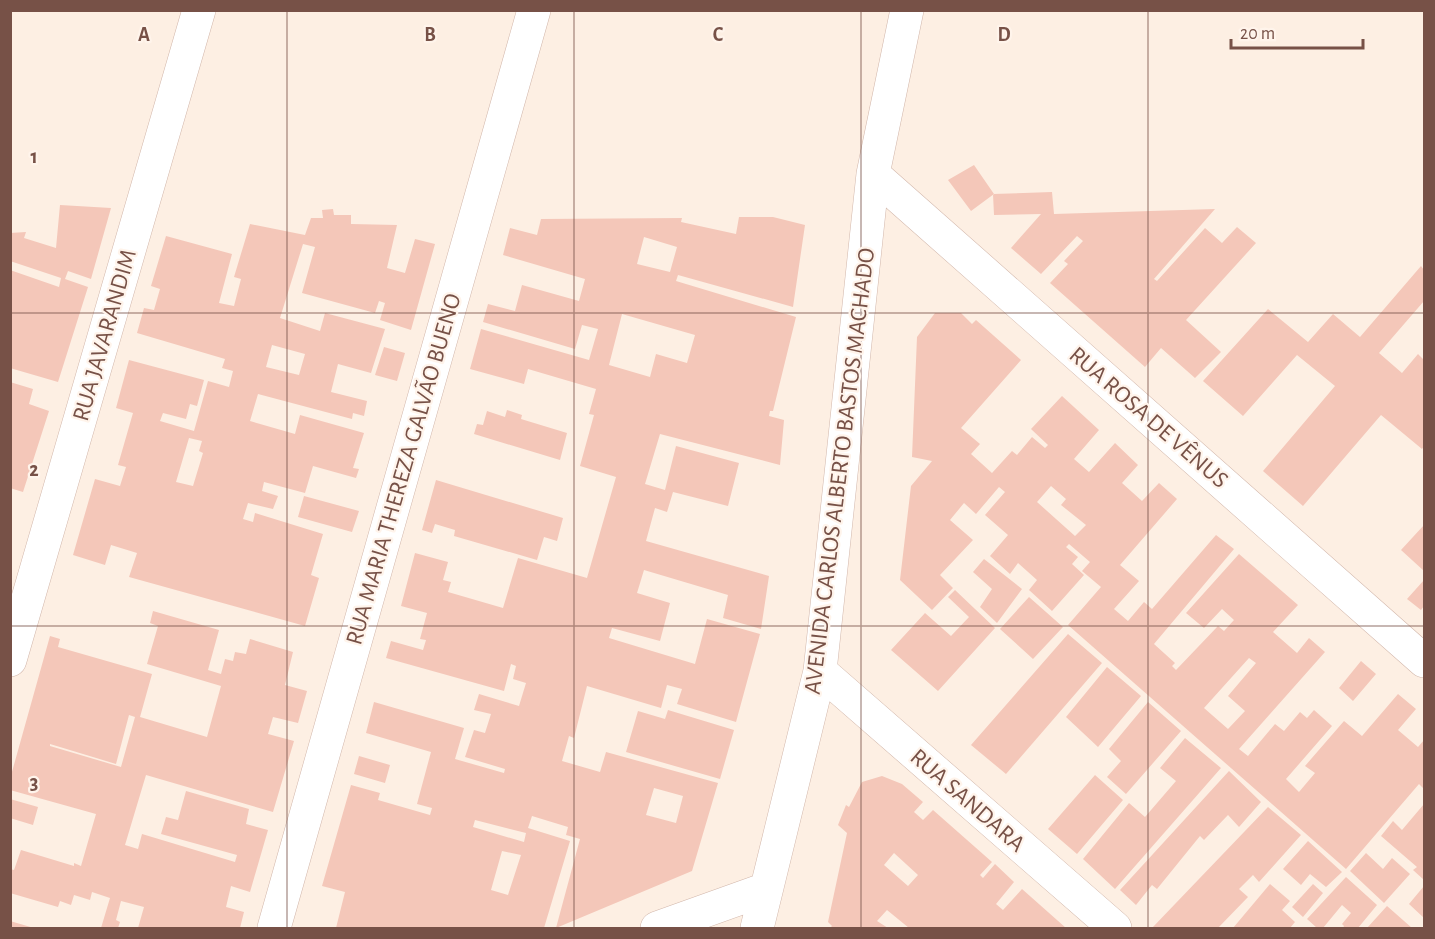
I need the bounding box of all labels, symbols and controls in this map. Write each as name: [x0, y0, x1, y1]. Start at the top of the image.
scale bar: [1231, 12, 1363, 50]
text: A: [138, 25, 150, 45]
text: B: [424, 25, 436, 45]
text: C: [713, 25, 724, 45]
text: D: [997, 25, 1011, 45]
text: 20 m: [1240, 25, 1275, 43]
text: 1: [30, 147, 38, 167]
street label: RUA JAVARANDIM: [69, 247, 141, 424]
street label: AVENIDA CARLOS ALBERTO BASTOS MACHADO: [801, 247, 879, 696]
street label: RUA MARIA THEREZA GALVÃO BUENO: [340, 290, 466, 648]
street label: RUA ROSA DE VÊNUS: [1064, 341, 1234, 493]
text: 2: [29, 460, 39, 480]
street label: RUA SANDARA: [905, 745, 1029, 857]
text: 3: [30, 773, 38, 793]

